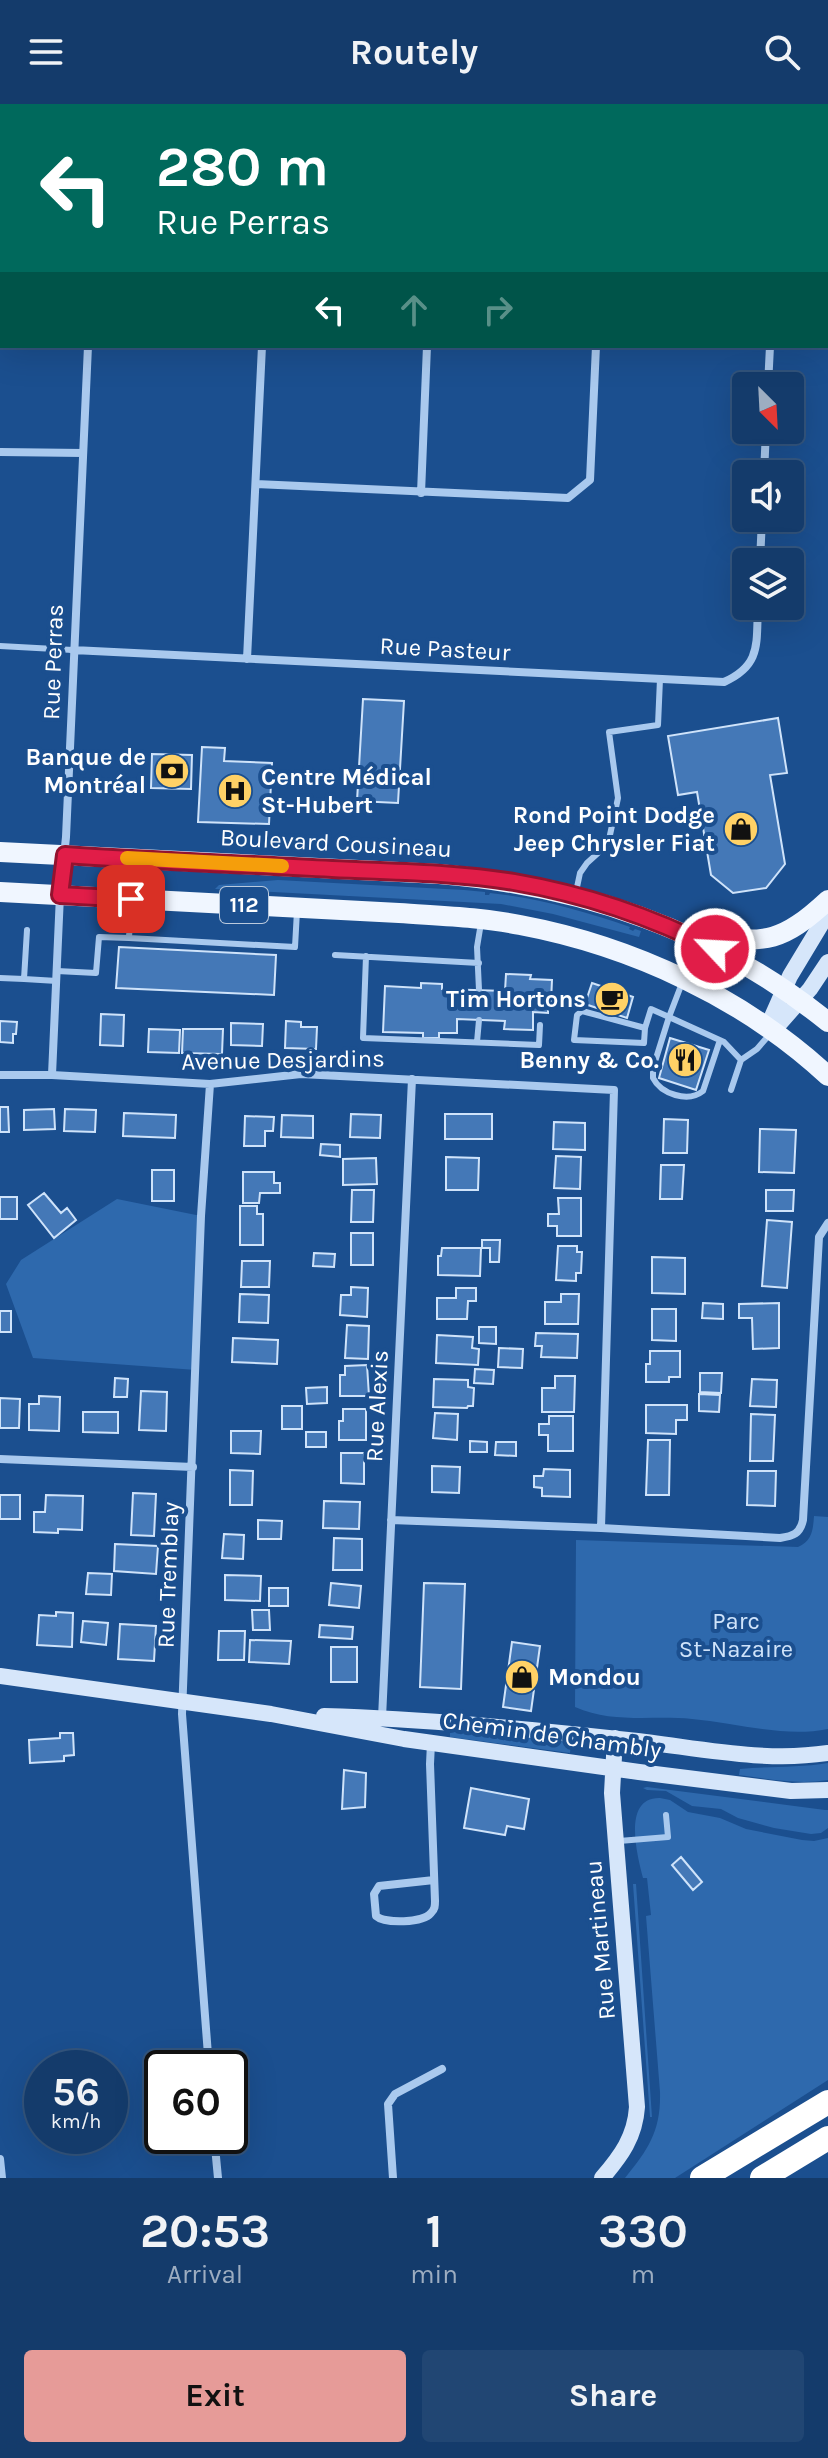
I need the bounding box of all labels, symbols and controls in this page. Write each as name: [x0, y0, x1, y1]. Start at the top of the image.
icon: menu: [24, 30, 68, 74]
icon: search: [760, 30, 804, 74]
text: Routely: [350, 31, 478, 73]
text: 280 m: [156, 134, 329, 199]
icon: left: [24, 136, 128, 240]
text: Rue Perras: [156, 201, 330, 243]
icon: left: [308, 288, 352, 332]
icon: ahead: [392, 288, 436, 332]
icon: right: [476, 288, 520, 332]
north arrow: [732, 372, 804, 444]
map controls: [732, 372, 804, 620]
button: sound: [732, 460, 804, 532]
button: layers: [732, 548, 804, 620]
street label: Rue Perras: [37, 604, 69, 720]
street label: Rue Pasteur: [379, 632, 511, 666]
place label: Banque de Montréal: [26, 743, 146, 799]
bank icon: Banque de Montréal: [153, 752, 191, 790]
place label: Centre Médical St-Hubert: [261, 763, 432, 819]
hospital icon: Centre Médical St-Hubert: [216, 772, 254, 810]
place label: Rond Point Dodge Jeep Chrysler Fiat: [513, 801, 715, 857]
shop icon: Rond Point Dodge Jeep Chrysler Fiat: [722, 810, 760, 848]
street label: Boulevard Cousineau: [219, 823, 453, 863]
pin: [97, 865, 165, 933]
icon: arrive: [109, 877, 153, 921]
road number: 112: [220, 887, 268, 923]
position arrow: [673, 907, 757, 991]
cafe icon: Tim Hortons: [593, 980, 631, 1018]
place label: Tim Hortons: [446, 985, 586, 1013]
restaurant icon: Benny & Co.: [666, 1041, 704, 1079]
street label: Avenue Desjardins: [181, 1044, 385, 1076]
place label: Benny & Co.: [519, 1046, 659, 1074]
street label: Rue Alexis: [360, 1349, 394, 1463]
street label: Rue Tremblay: [151, 1501, 185, 1649]
park label: Parc St-Nazaire: [679, 1607, 793, 1663]
shop icon: Mondou: [503, 1658, 541, 1696]
place label: Mondou: [548, 1663, 641, 1691]
street label: Chemin de Chambly: [441, 1706, 663, 1764]
street label: Rue Martineau: [579, 1859, 621, 2021]
speed limit sign: 60: [144, 2050, 248, 2154]
text: 56: [52, 2068, 100, 2115]
text: km/h: [51, 2110, 101, 2133]
text: 20:53: [140, 2203, 270, 2259]
text: 1: [425, 2203, 443, 2259]
text: 330: [598, 2203, 688, 2259]
text: Arrival: [167, 2259, 243, 2290]
text: min: [410, 2259, 458, 2290]
text: m: [631, 2259, 655, 2290]
button: Exit: [24, 2350, 406, 2442]
button: Share: [422, 2350, 804, 2442]

